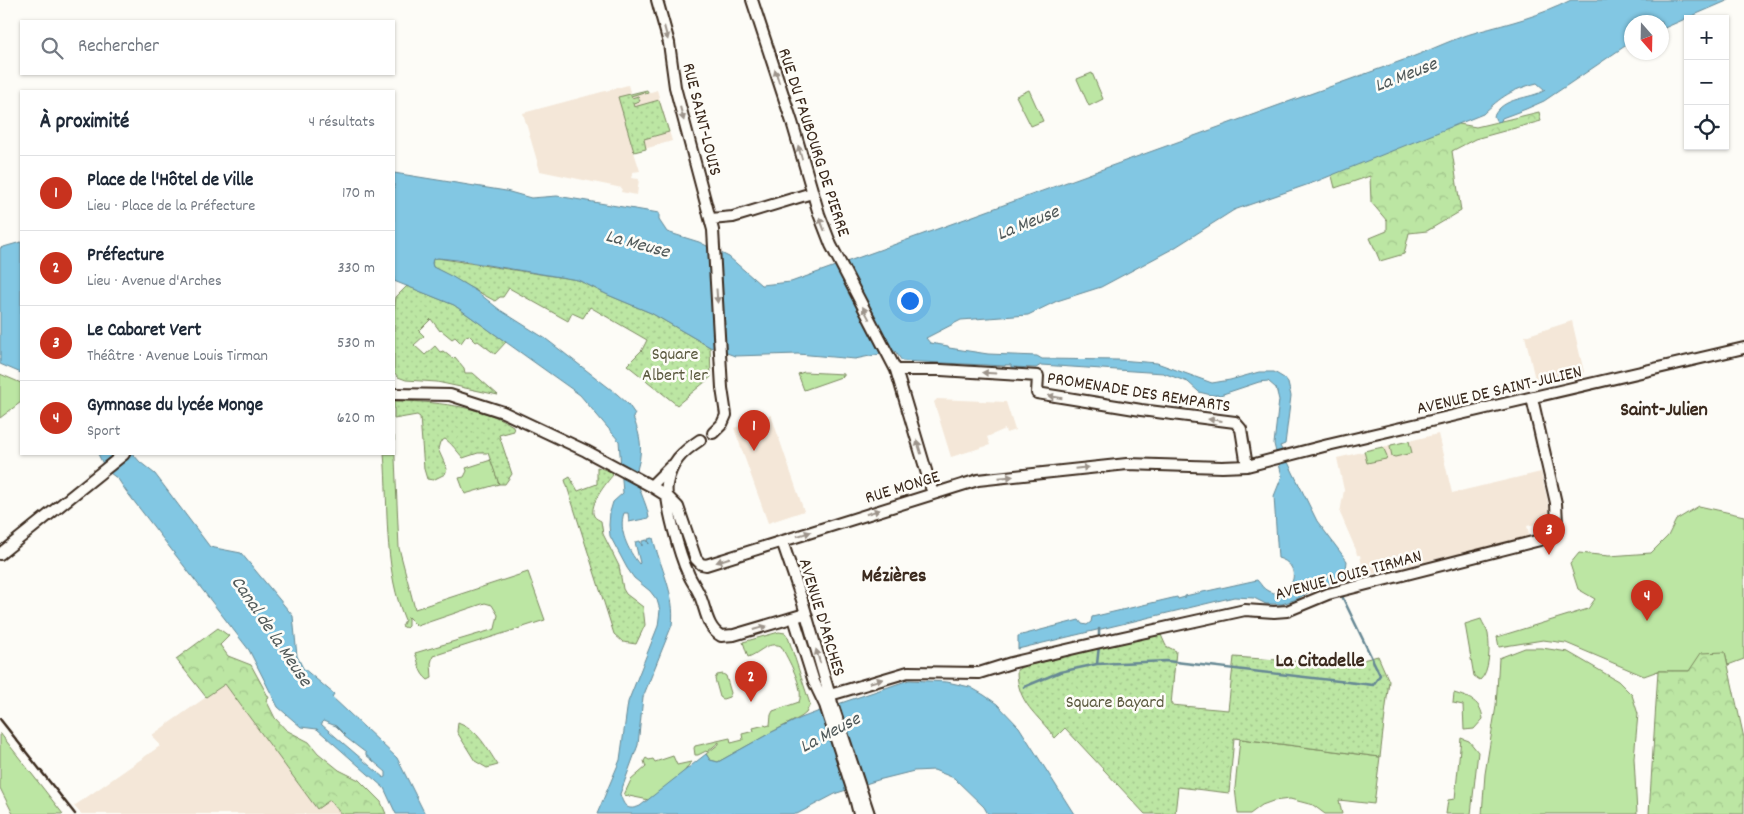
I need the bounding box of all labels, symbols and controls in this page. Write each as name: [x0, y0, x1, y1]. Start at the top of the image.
north arrow: [1624, 15, 1669, 60]
map controls: [1684, 15, 1729, 150]
button: +: [1684, 15, 1729, 60]
search box: [20, 20, 395, 75]
one-way arrow: [663, 25, 671, 40]
icon: search: [38, 34, 66, 62]
text: Rechercher: [78, 34, 159, 61]
street label: RUE DU FAUBOURG DE PIERRE: [770, 45, 855, 240]
water label: La Meuse: [1371, 51, 1443, 101]
button: −: [1684, 60, 1729, 105]
street label: RUE SAINT-LOUIS: [675, 61, 727, 179]
one-way arrow: [773, 68, 780, 83]
button: locate: [1684, 105, 1729, 150]
one-way arrow: [679, 107, 687, 122]
text: À proximité: [40, 108, 129, 138]
text: 4 résultats: [308, 111, 375, 134]
one-way arrow: [796, 145, 804, 160]
text: Place de l'Hôtel de Ville: [87, 168, 253, 195]
text: 1: [54, 182, 58, 205]
text: 170 m: [342, 182, 375, 205]
text: Lieu · Place de la Préfecture: [87, 195, 255, 218]
water label: La Meuse: [993, 199, 1065, 249]
one-way arrow: [818, 216, 826, 231]
water label: La Meuse: [602, 224, 674, 267]
text: Préfecture: [87, 243, 164, 270]
text: 2: [53, 257, 60, 280]
text: 330 m: [337, 257, 375, 280]
text: Lieu · Avenue d'Arches: [87, 270, 222, 293]
one-way arrow: [714, 288, 722, 304]
your location: [897, 288, 923, 314]
one-way arrow: [862, 306, 871, 320]
text: Le Cabaret Vert: [87, 318, 201, 345]
text: 3: [52, 332, 60, 355]
text: 530 m: [337, 332, 375, 355]
park label: Square Albert 1er: [642, 343, 708, 389]
text: Théâtre · Avenue Louis Tirman: [87, 345, 268, 368]
street label: AVENUE DE SAINT-JULIEN: [1414, 360, 1585, 423]
street label: PROMENADE DES REMPARTS: [1045, 367, 1232, 420]
one-way arrow: [981, 368, 997, 376]
one-way arrow: [1046, 392, 1062, 400]
text: Gymnase du lycée Monge: [87, 393, 263, 420]
district label: Saint-Julien: [1620, 397, 1708, 425]
text: 4: [53, 407, 59, 430]
text: 620 m: [337, 407, 375, 430]
pin: 1: [738, 410, 770, 451]
one-way arrow: [1207, 416, 1223, 424]
text: Sport: [87, 420, 120, 443]
one-way arrow: [914, 439, 922, 454]
one-way arrow: [1074, 464, 1090, 472]
street label: RUE MONGE: [862, 465, 943, 512]
one-way arrow: [998, 473, 1014, 481]
one-way arrow: [866, 508, 881, 516]
pin: 3: [1533, 514, 1565, 555]
one-way arrow: [797, 530, 812, 538]
street label: AVENUE LOUIS TIRMAN: [1272, 545, 1425, 608]
one-way arrow: [715, 556, 730, 564]
street label: AVENUE D'ARCHES: [791, 556, 850, 680]
district label: Mézières: [862, 563, 926, 591]
water label: Canal de la Meuse: [223, 571, 318, 694]
pin: 4: [1631, 580, 1663, 621]
one-way arrow: [753, 624, 768, 632]
district label: La Citadelle: [1276, 648, 1365, 676]
one-way arrow: [813, 649, 821, 664]
pin: 2: [735, 661, 767, 702]
one-way arrow: [869, 677, 884, 685]
park label: Square Bayard: [1066, 691, 1164, 716]
water label: La Meuse: [796, 706, 867, 761]

